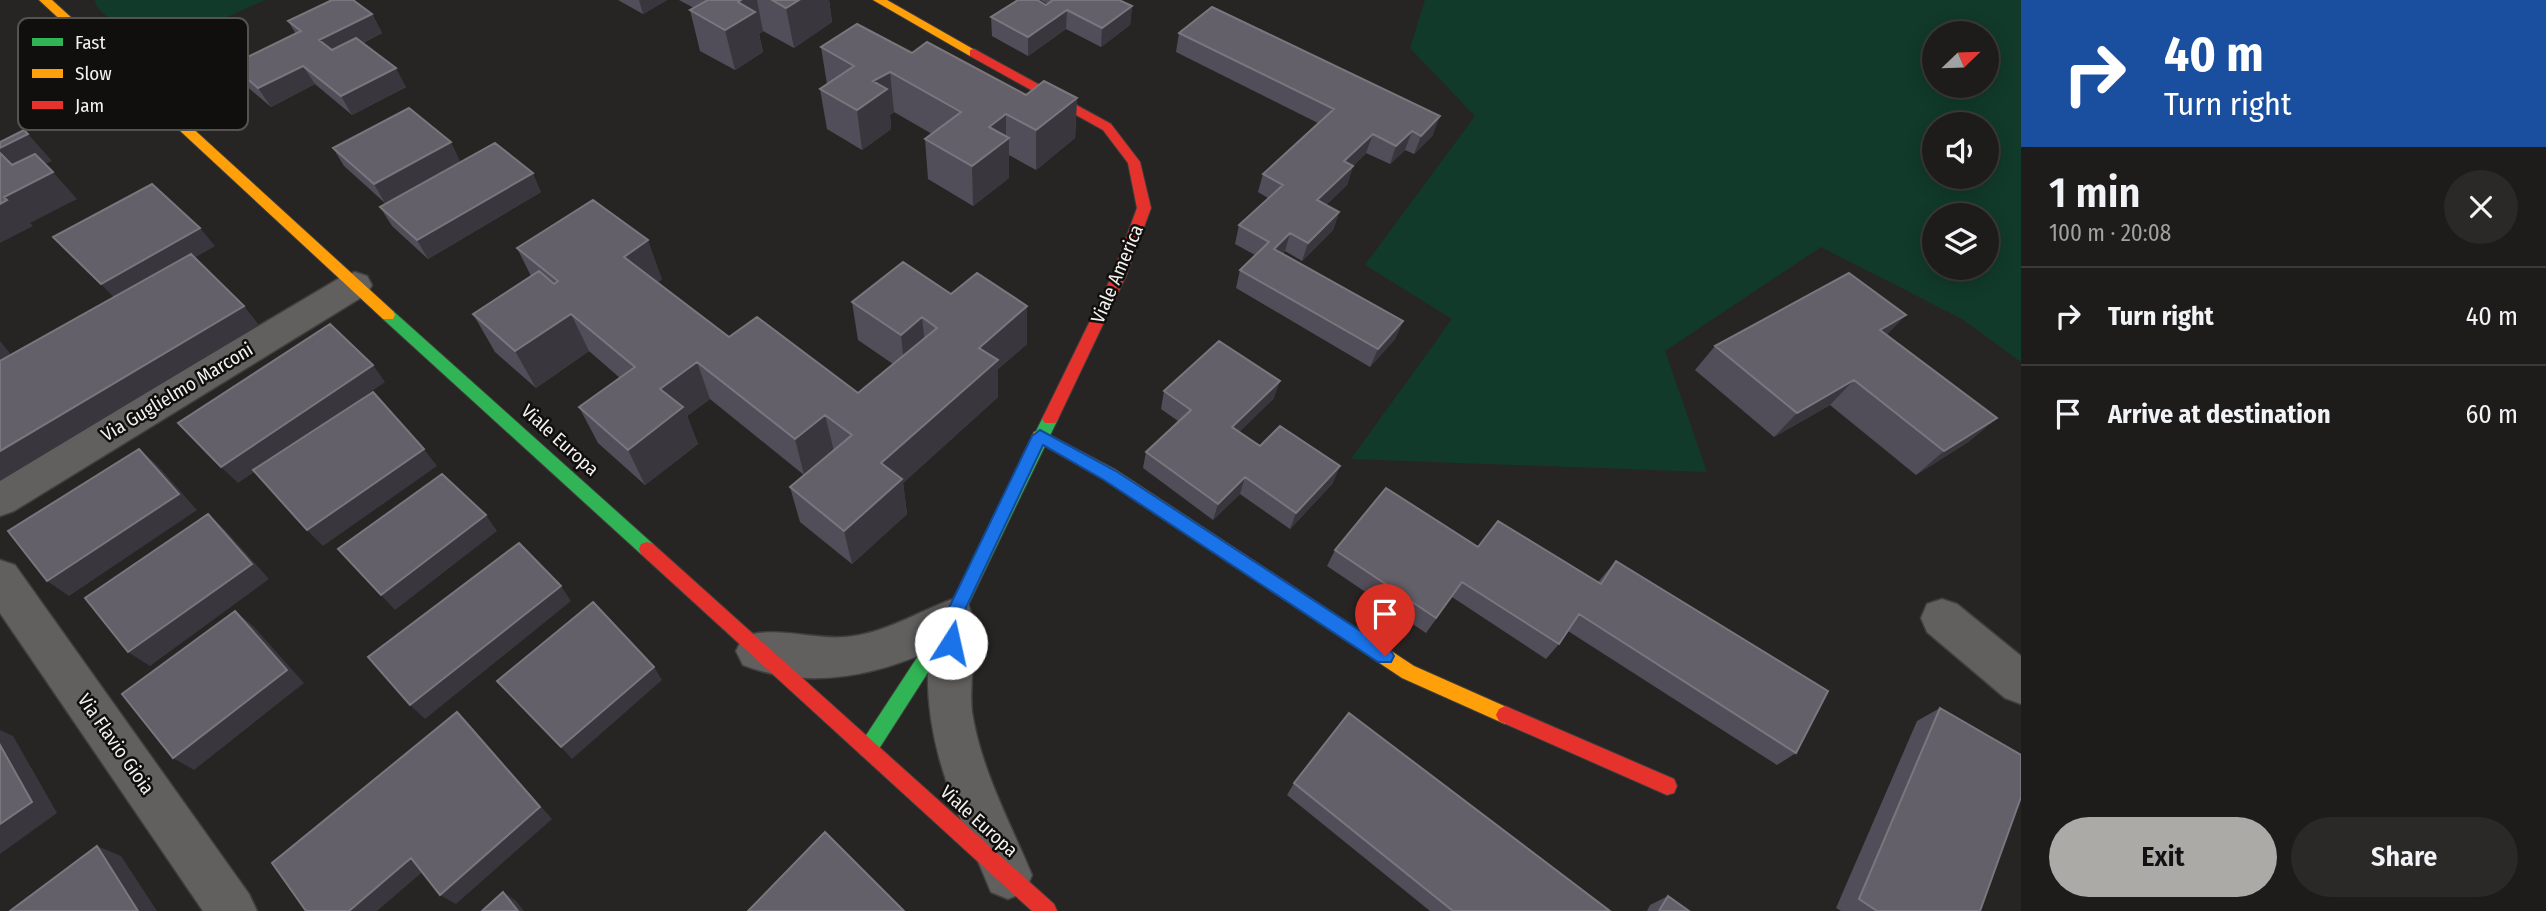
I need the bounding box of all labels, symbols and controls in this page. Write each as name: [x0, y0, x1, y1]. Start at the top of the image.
legend: [18, 18, 248, 130]
north arrow: [1922, 21, 1998, 98]
map controls: [1922, 21, 1999, 280]
text: 40 m: [2164, 25, 2264, 84]
icon: right: [2049, 28, 2140, 119]
text: Fast: [75, 31, 106, 54]
text: Slow: [75, 62, 112, 85]
text: Turn right: [2164, 85, 2291, 123]
text: Jam: [75, 94, 104, 117]
button: sound: [1922, 112, 1999, 189]
text: 1 min: [2049, 168, 2140, 218]
button: close: [2444, 170, 2518, 244]
button: layers: [1922, 203, 1999, 280]
text: 100 m · 20:08: [2049, 219, 2171, 247]
street label: Viale America: [1086, 221, 1148, 327]
icon: right: [2049, 297, 2087, 335]
text: Turn right: [2108, 301, 2214, 332]
text: 40 m: [2466, 301, 2518, 332]
street label: Via Guglielmo Marconi: [97, 338, 257, 446]
icon: arrive: [2049, 395, 2087, 433]
street label: Viale Europa: [517, 399, 603, 481]
text: Arrive at destination: [2108, 399, 2331, 430]
text: 60 m: [2465, 399, 2518, 430]
pin: [1355, 584, 1415, 656]
icon: arrive: [1366, 595, 1404, 633]
position arrow: [914, 606, 988, 680]
street label: Via Flavio Gioia: [73, 689, 159, 799]
street label: Viale Europa: [936, 780, 1022, 862]
button: Exit: [2049, 817, 2277, 897]
button: Share: [2291, 817, 2518, 897]

